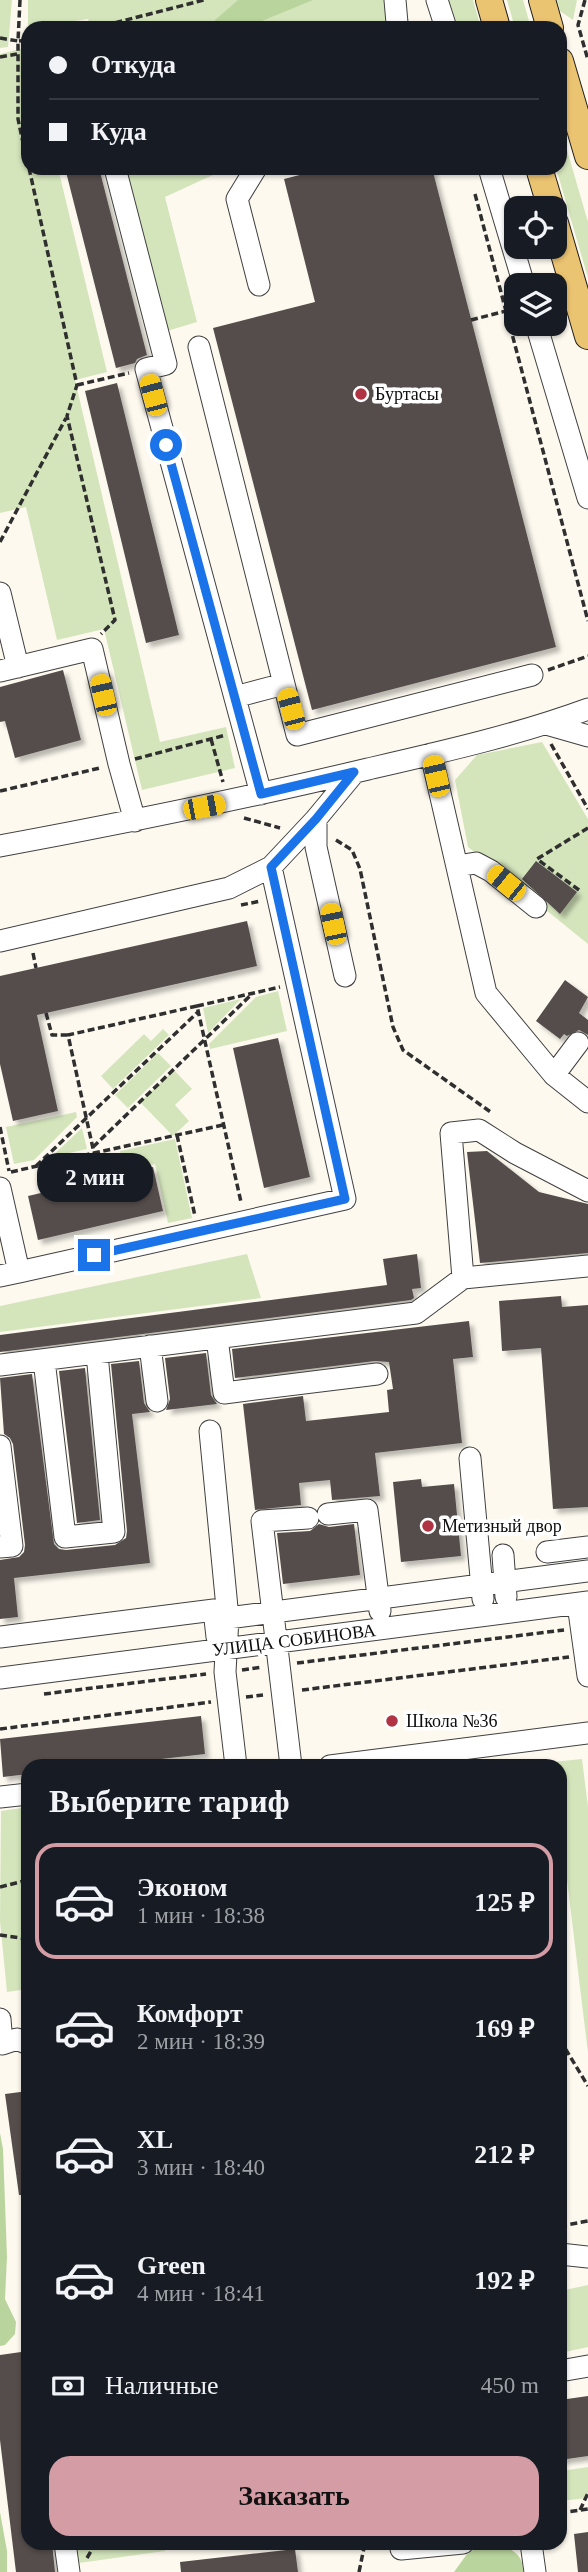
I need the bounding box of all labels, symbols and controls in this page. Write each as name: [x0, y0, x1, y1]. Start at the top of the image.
text: Откуда: [91, 50, 176, 79]
text: Куда: [91, 117, 147, 146]
map controls: [504, 196, 567, 336]
button: locate: [504, 196, 567, 259]
button: layers: [504, 273, 567, 336]
car: [138, 372, 169, 418]
place label: Буртасы: [375, 384, 439, 404]
marker: Буртасы: [353, 386, 369, 402]
route start: [150, 429, 182, 461]
car: [89, 672, 118, 718]
car: [276, 686, 307, 732]
car: [422, 753, 451, 799]
car: [182, 793, 227, 821]
car: [484, 862, 529, 904]
car: [319, 901, 348, 947]
callout: 2 мин: [36, 1154, 152, 1202]
text: 2 мин: [65, 1165, 125, 1190]
route end: [78, 1239, 110, 1271]
place label: Метизный двор: [442, 1516, 562, 1536]
marker: Метизный двор: [420, 1518, 436, 1534]
street label: УЛИЦА СОБИНОВА: [211, 1620, 377, 1660]
place label: Школа №36: [406, 1711, 497, 1731]
marker: Школа №36: [384, 1713, 400, 1729]
text: Выберите тариф: [49, 1783, 290, 1819]
icon: car: [53, 1870, 116, 1933]
text: Эконом: [137, 1873, 227, 1902]
text: 125 ₽: [474, 1888, 535, 1917]
text: 1 мин · 18:38: [137, 1903, 265, 1928]
icon: car: [53, 1996, 116, 2059]
text: Комфорт: [137, 1999, 243, 2028]
text: 169 ₽: [474, 2014, 535, 2043]
text: 2 мин · 18:39: [137, 2029, 265, 2054]
icon: car: [53, 2122, 116, 2185]
text: XL: [137, 2125, 173, 2154]
text: 212 ₽: [474, 2140, 535, 2169]
text: 3 мин · 18:40: [137, 2155, 265, 2180]
icon: car: [53, 2248, 116, 2311]
text: Green: [137, 2251, 206, 2280]
text: 192 ₽: [474, 2266, 535, 2295]
text: 4 мин · 18:41: [137, 2281, 265, 2306]
icon: cash: [49, 2367, 87, 2405]
text: Наличные: [105, 2371, 218, 2400]
text: 450 m: [481, 2373, 539, 2398]
button: Заказать: [49, 2456, 539, 2536]

